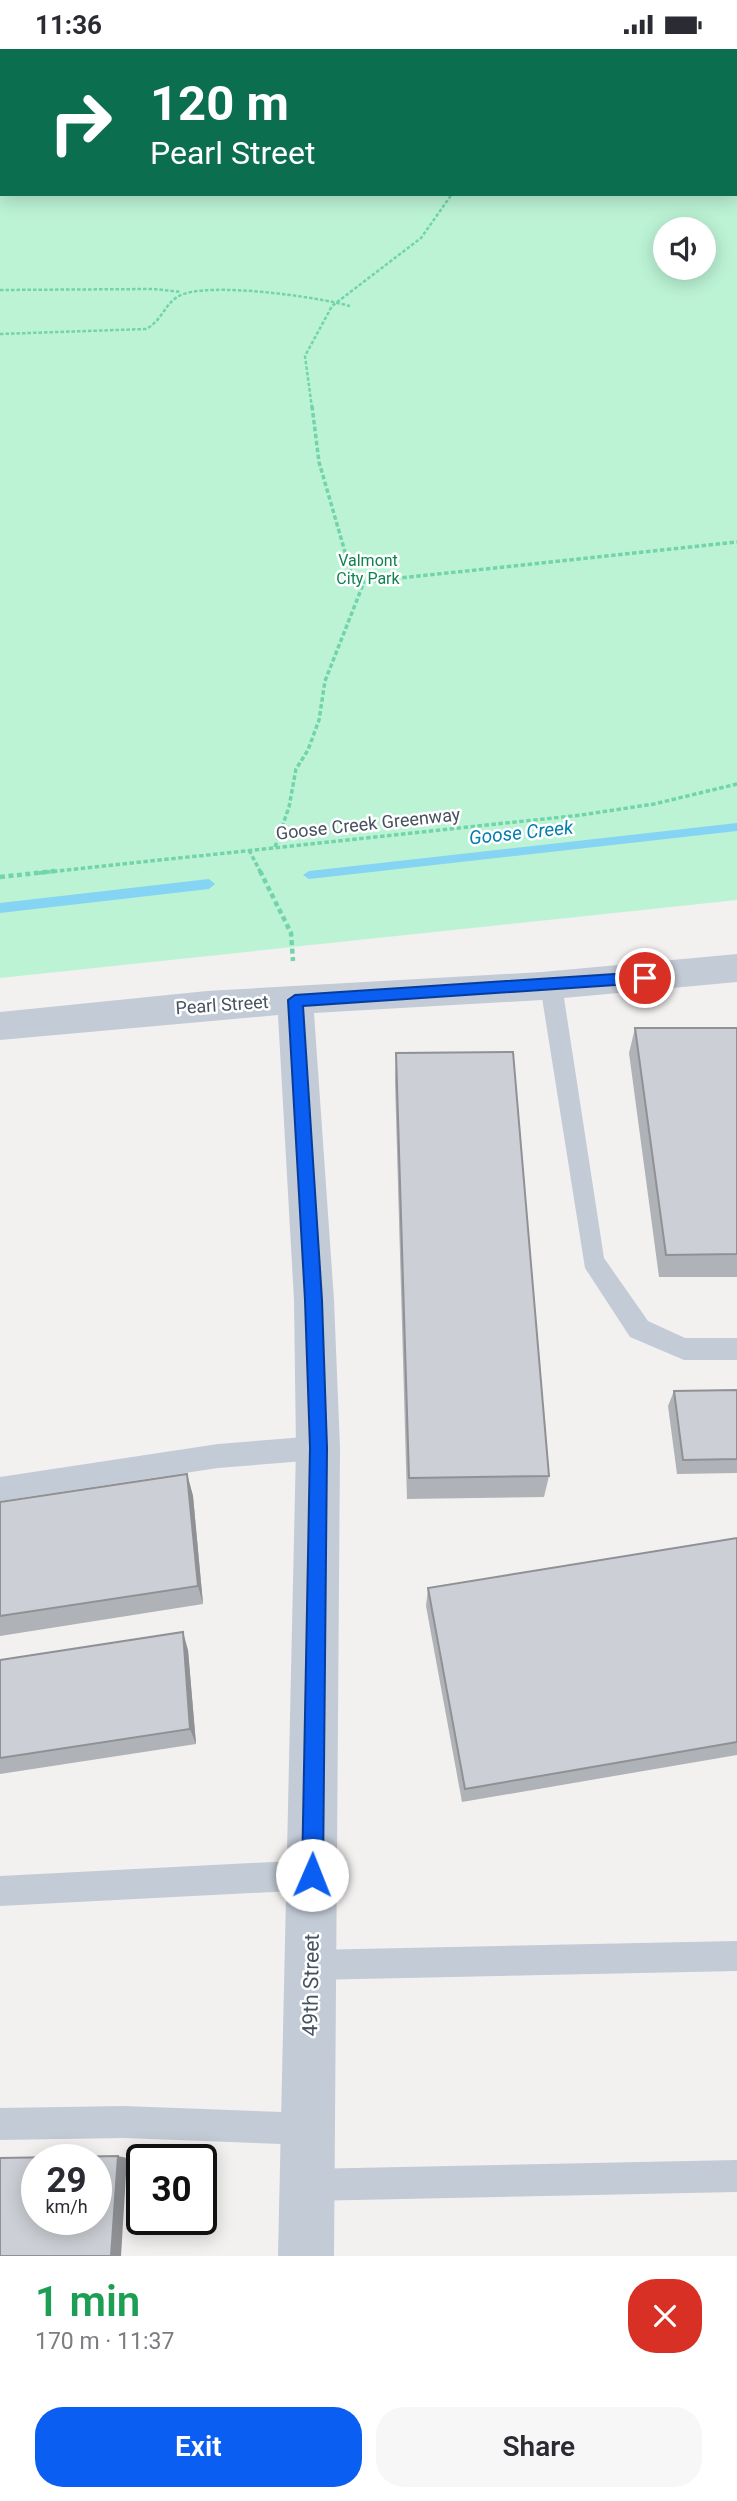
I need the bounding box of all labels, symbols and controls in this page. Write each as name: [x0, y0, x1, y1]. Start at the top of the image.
text: 11:36: [35, 10, 102, 40]
text: 120 m: [150, 75, 289, 132]
icon: right: [35, 77, 126, 168]
text: Pearl Street: [150, 134, 315, 172]
map controls: [653, 217, 716, 280]
button: sound: [653, 217, 716, 280]
park label: Valmont City Park: [336, 551, 401, 588]
street label: Goose Creek Greenway: [275, 803, 462, 844]
water label: Goose Creek: [468, 816, 575, 849]
pin: [615, 948, 675, 1008]
icon: arrive: [626, 959, 664, 997]
street label: Pearl Street: [175, 991, 269, 1018]
position arrow: [275, 1838, 349, 1912]
street label: 49th Street: [298, 1933, 324, 2037]
speed limit sign: 30: [126, 2144, 217, 2235]
text: 29: [46, 2160, 87, 2201]
text: km/h: [45, 2196, 88, 2217]
text: 1 min: [35, 2277, 140, 2326]
button: close: [628, 2279, 702, 2353]
text: 170 m · 11:37: [35, 2328, 174, 2355]
button: Exit: [35, 2407, 362, 2487]
button: Share: [376, 2407, 702, 2487]

